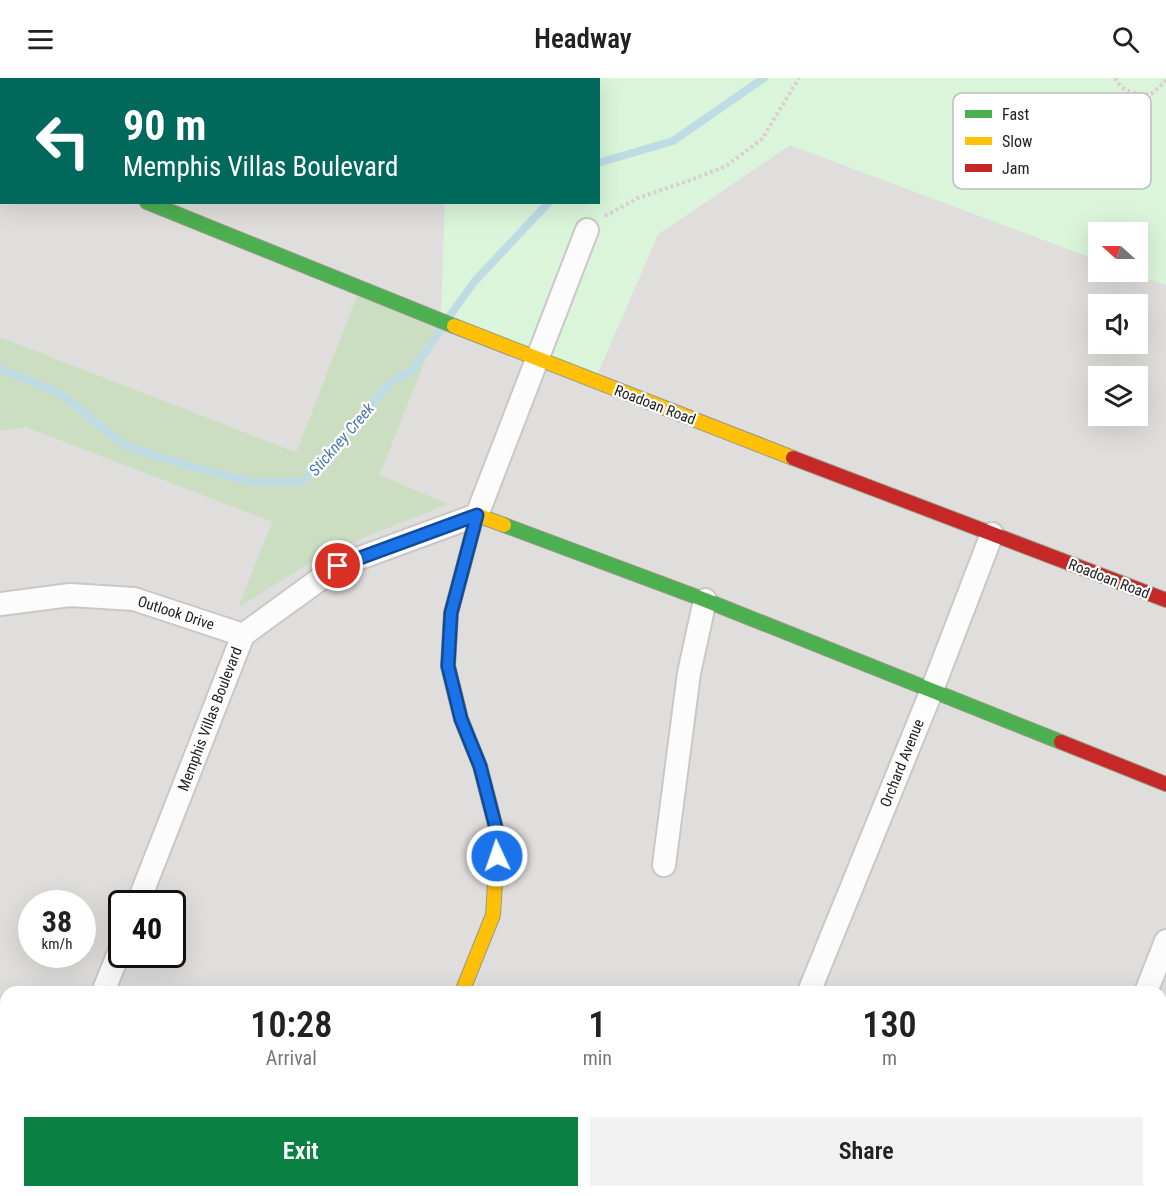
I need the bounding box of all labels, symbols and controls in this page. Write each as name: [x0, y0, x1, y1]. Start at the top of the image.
icon: menu: [24, 23, 57, 56]
text: Headway: [534, 23, 632, 55]
icon: search: [1109, 23, 1142, 56]
legend: [953, 93, 1151, 189]
text: 90 m: [123, 101, 206, 150]
icon: left: [24, 102, 102, 180]
text: Fast: [1002, 105, 1029, 124]
text: Slow: [1002, 132, 1032, 151]
text: Memphis Villas Boulevard: [123, 151, 398, 183]
text: Jam: [1002, 159, 1029, 178]
north arrow: [1088, 222, 1148, 282]
map controls: [1088, 222, 1148, 426]
button: sound: [1088, 294, 1148, 354]
button: layers: [1088, 366, 1148, 426]
street label: Roadoan Road: [612, 381, 698, 429]
water label: Stickney Creek: [305, 398, 379, 480]
pin: [312, 540, 363, 591]
icon: arrive: [321, 549, 354, 582]
street label: Roadoan Road: [1066, 555, 1152, 603]
street label: Outlook Drive: [135, 592, 217, 634]
street label: Memphis Villas Boulevard: [174, 644, 246, 794]
street label: Orchard Avenue: [876, 716, 928, 810]
position arrow: [465, 824, 529, 888]
speed limit sign: 40: [108, 890, 186, 968]
text: 38: [42, 904, 72, 939]
text: km/h: [42, 935, 72, 953]
text: 10:28: [250, 1004, 332, 1046]
text: 1: [588, 1004, 606, 1046]
text: 130: [862, 1004, 917, 1046]
text: Arrival: [266, 1046, 317, 1070]
text: min: [583, 1046, 612, 1070]
text: m: [882, 1046, 897, 1070]
button: Exit: [24, 1117, 578, 1186]
button: Share: [590, 1117, 1143, 1186]

